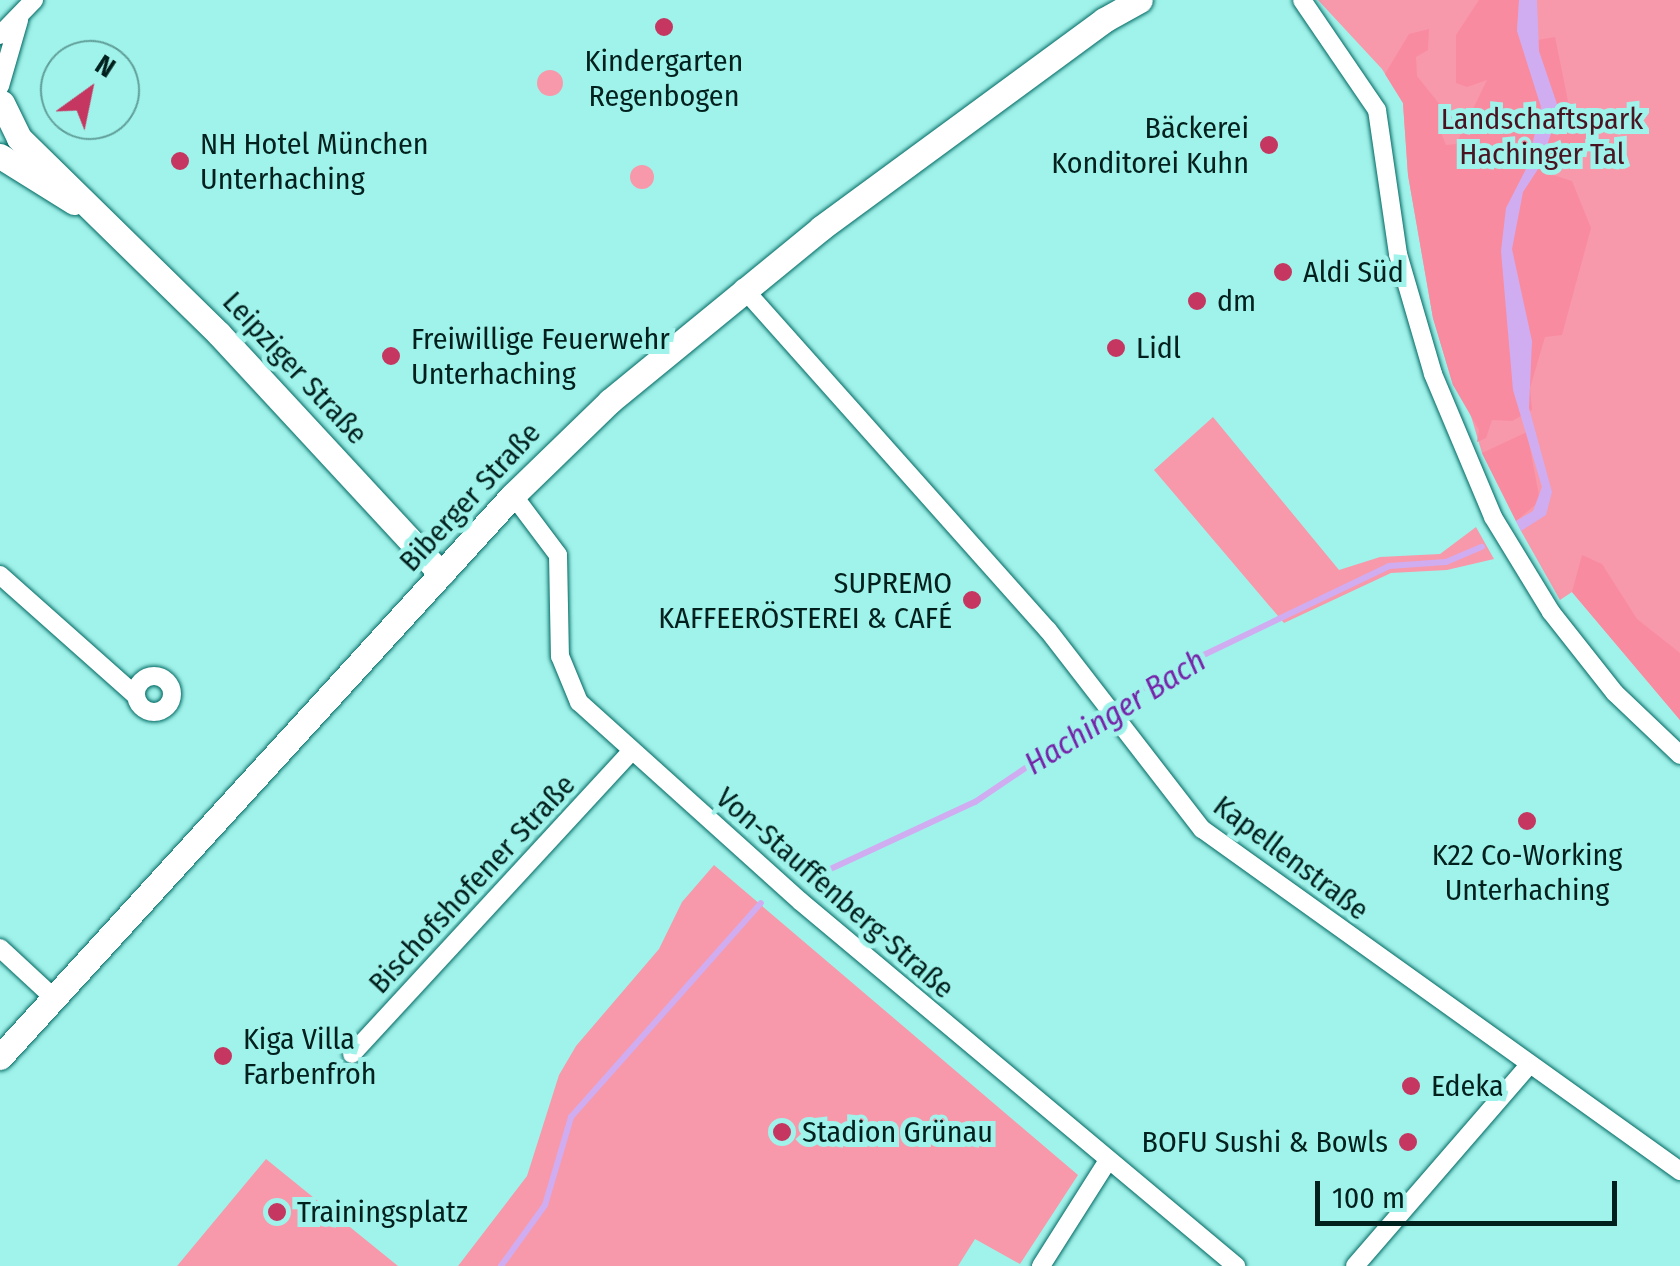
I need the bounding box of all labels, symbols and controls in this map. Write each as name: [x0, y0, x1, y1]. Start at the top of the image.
marker: Kindergarten Regenbogen: [653, 16, 675, 38]
north arrow: [40, 40, 140, 140]
place label: Kindergarten Regenbogen: [585, 43, 743, 114]
text: N: [89, 48, 122, 85]
park label: Landschaftspark Hachinger Tal: [1441, 101, 1643, 172]
place label: Bäckerei Konditorei Kuhn: [1051, 110, 1249, 180]
place label: NH Hotel München Unterhaching: [200, 126, 429, 196]
marker: Bäckerei Konditorei Kuhn: [1258, 134, 1280, 156]
marker: NH Hotel München Unterhaching: [169, 150, 191, 172]
place label: Aldi Süd: [1303, 254, 1404, 290]
marker: Aldi Süd: [1272, 261, 1294, 283]
place label: dm: [1217, 283, 1256, 319]
street label: Leipziger Straße: [215, 284, 375, 452]
marker: dm: [1186, 290, 1208, 312]
place label: Freiwillige Feuerwehr Unterhaching: [411, 321, 670, 392]
place label: Lidl: [1136, 330, 1181, 366]
marker: Lidl: [1105, 337, 1127, 359]
marker: Freiwillige Feuerwehr Unterhaching: [380, 345, 402, 367]
street label: Biberger Straße: [392, 415, 548, 579]
place label: SUPREMO KAFFEERÖSTEREI & CAFÉ: [658, 565, 952, 636]
marker: SUPREMO KAFFEERÖSTEREI & CAFÉ: [961, 589, 983, 611]
water label: Hachinger Bach: [1017, 641, 1213, 783]
street label: Bischofshofener Straße: [361, 767, 583, 1001]
street label: Von-Stauffenberg-Straße: [709, 780, 961, 1006]
street label: Kapellenstraße: [1206, 788, 1376, 928]
marker: K22 Co-Working Unterhaching: [1516, 810, 1538, 832]
place label: K22 Co-Working Unterhaching: [1432, 837, 1622, 908]
place label: Kiga Villa Farbenfroh: [243, 1021, 376, 1092]
marker: Kiga Villa Farbenfroh: [212, 1045, 234, 1067]
place label: Edeka: [1431, 1068, 1504, 1104]
marker: Edeka: [1400, 1075, 1422, 1097]
place label: Stadion Grünau: [802, 1114, 993, 1150]
marker: Stadion Grünau: [771, 1121, 793, 1143]
place label: BOFU Sushi & Bowls: [1142, 1124, 1388, 1160]
marker: BOFU Sushi & Bowls: [1397, 1131, 1419, 1153]
scale bar: [1320, 1161, 1622, 1223]
text: 100 m: [1332, 1180, 1405, 1216]
place label: Trainingsplatz: [297, 1194, 468, 1230]
marker: Trainingsplatz: [266, 1201, 288, 1223]

